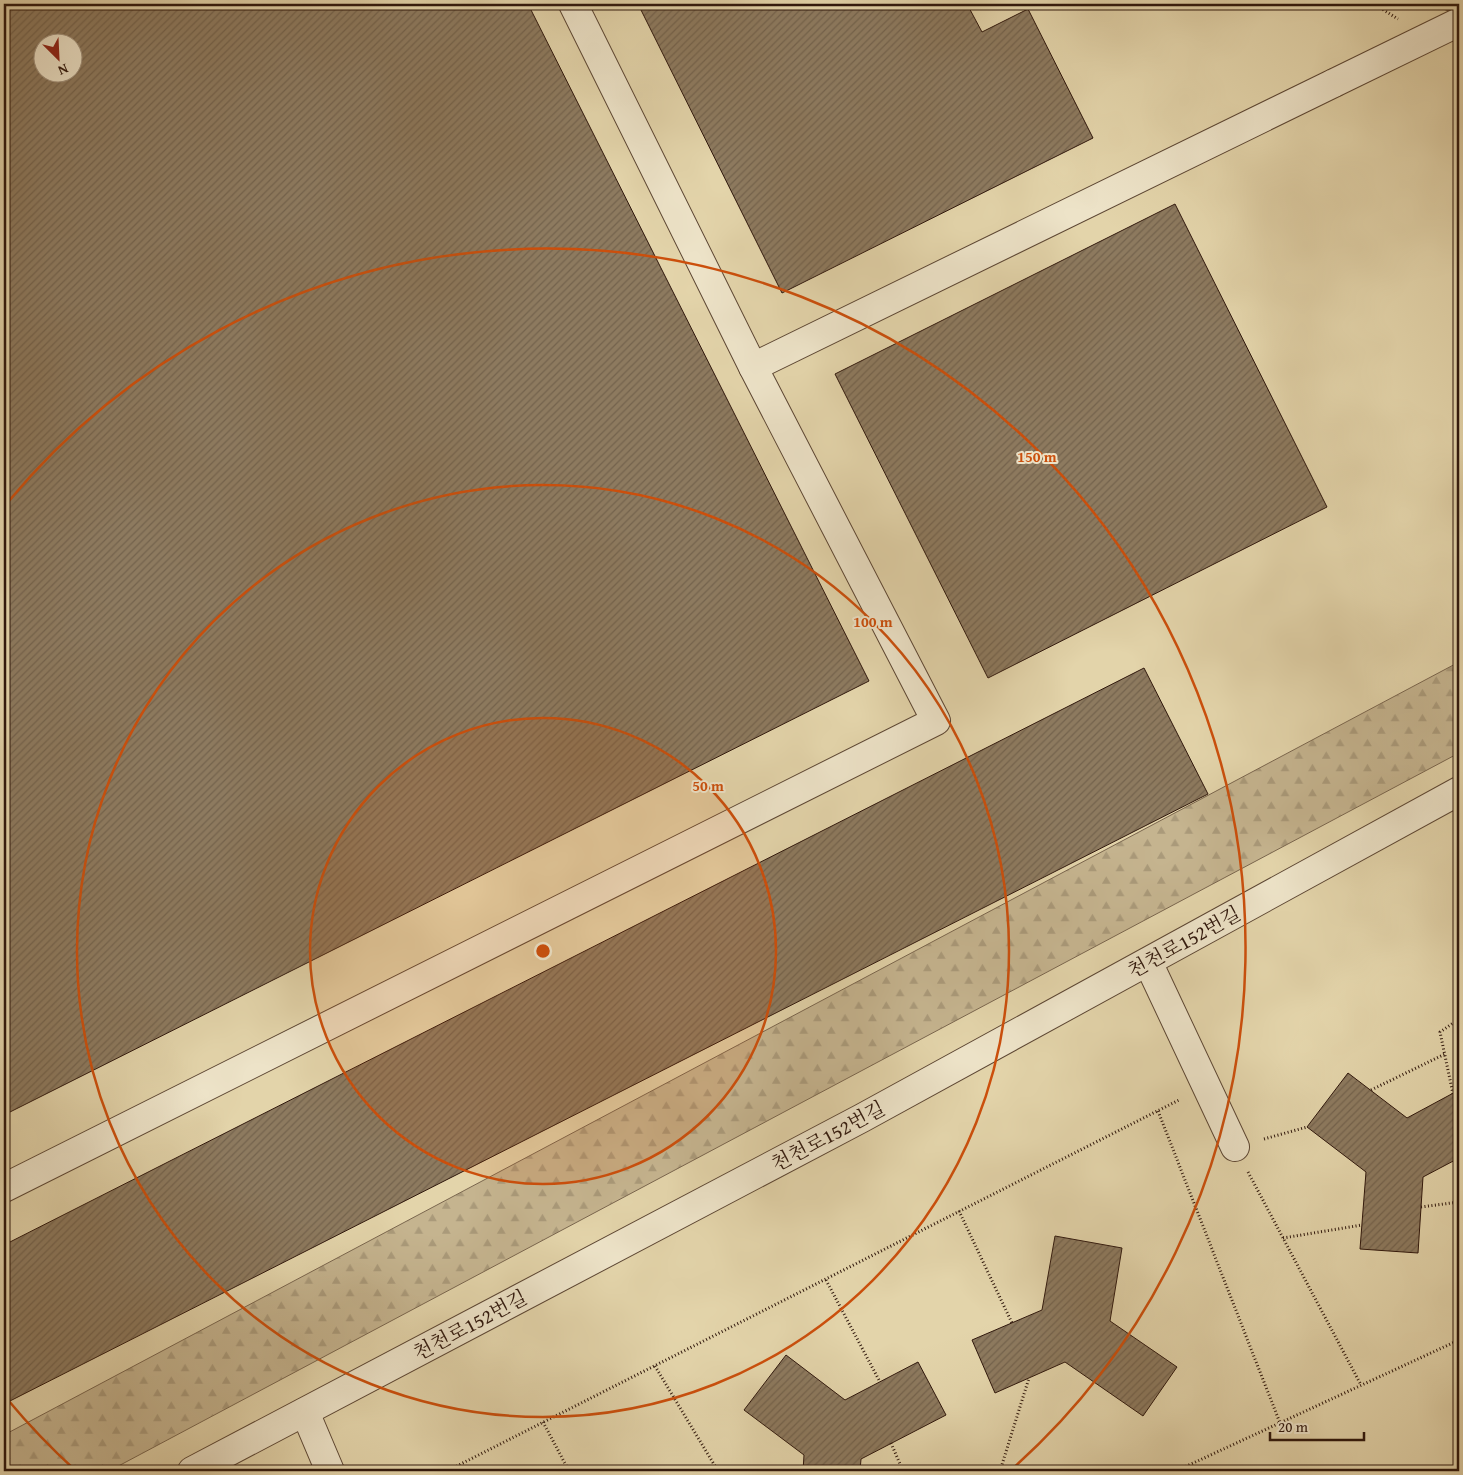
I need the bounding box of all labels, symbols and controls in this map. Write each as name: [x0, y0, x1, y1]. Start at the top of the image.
north arrow: [32, 32, 82, 82]
text: N: [54, 59, 72, 81]
text: 150 m: [1017, 446, 1057, 467]
text: 100 m: [853, 611, 893, 632]
text: 50 m: [692, 775, 724, 796]
street label: 천천로152번길: [1122, 898, 1246, 985]
centre of rings: [534, 942, 552, 960]
street label: 천천로152번길: [766, 1093, 890, 1178]
street label: 천천로152번길: [408, 1282, 532, 1367]
scale bar: [1270, 1410, 1364, 1442]
text: 20 m: [1278, 1416, 1309, 1437]

